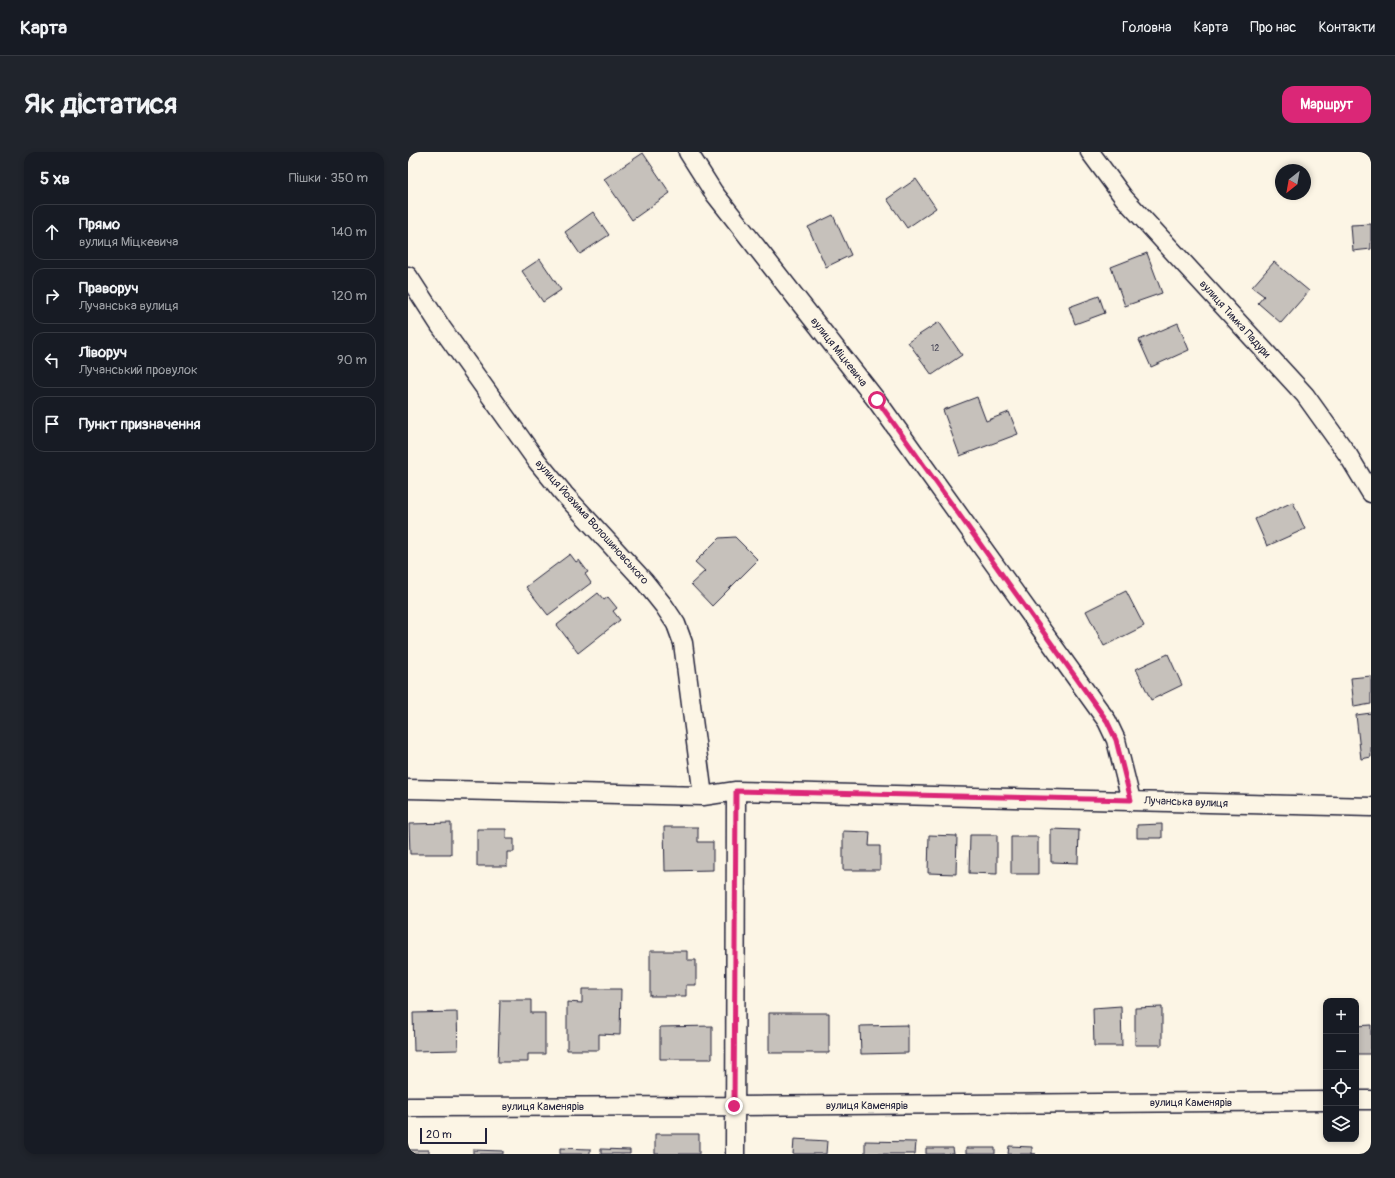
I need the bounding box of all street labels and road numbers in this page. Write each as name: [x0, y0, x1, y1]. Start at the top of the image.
street label: вулиця Тимка Падури: [1197, 278, 1273, 360]
street label: вулиця Міцкевича: [808, 315, 870, 389]
street label: вулиця Йоахима Волошиновського: [533, 457, 651, 587]
street label: Лучанська вулиця: [1143, 794, 1228, 810]
street label: вулиця Каменярів: [1150, 1096, 1232, 1109]
street label: вулиця Каменярів: [826, 1099, 908, 1112]
street label: вулиця Каменярів: [502, 1100, 584, 1113]

